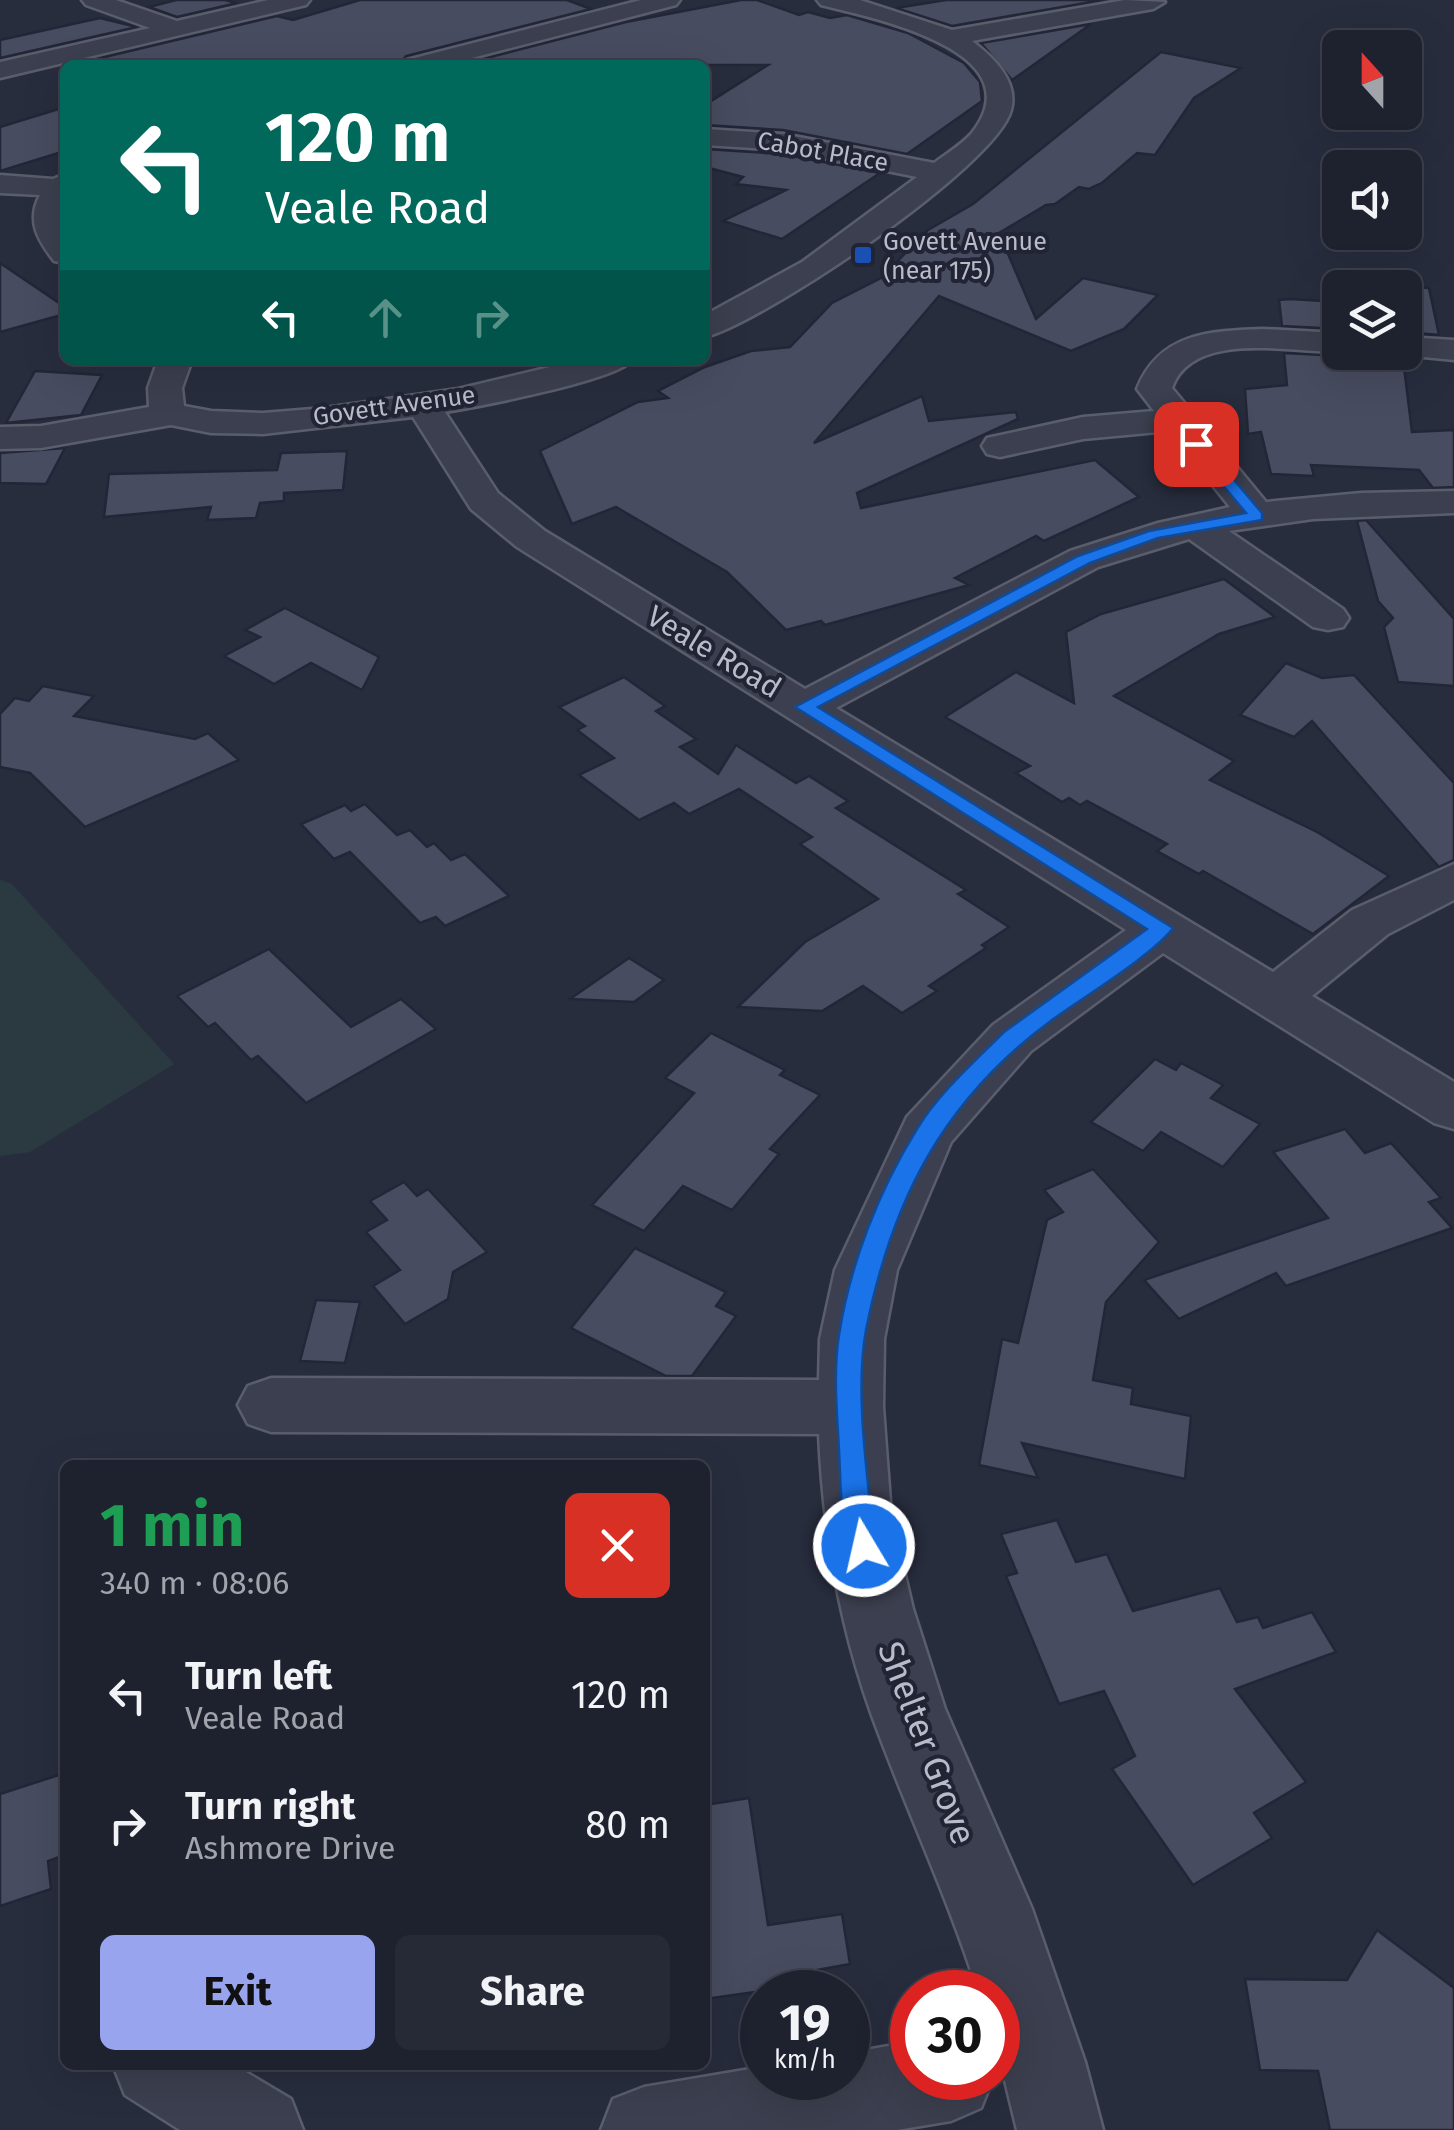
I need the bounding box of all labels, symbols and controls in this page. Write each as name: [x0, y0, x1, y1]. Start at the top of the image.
north arrow: [1322, 30, 1422, 130]
map controls: [1322, 30, 1422, 370]
text: 120 m: [265, 96, 450, 180]
icon: left: [100, 100, 230, 230]
street label: Cabot Place: [755, 126, 891, 178]
button: sound: [1322, 150, 1422, 250]
text: Veale Road: [265, 181, 490, 235]
place label: Govett Avenue (near 175): [883, 227, 1047, 286]
marker: Govett Avenue (near 175): [852, 244, 874, 266]
button: layers: [1322, 270, 1422, 370]
icon: left: [253, 290, 308, 345]
icon: ahead: [358, 290, 413, 345]
icon: right: [463, 290, 518, 345]
street label: Govett Avenue: [311, 380, 477, 432]
pin: [1154, 402, 1239, 487]
icon: arrive: [1169, 417, 1224, 472]
street label: Veale Road: [640, 598, 788, 706]
text: 1 min: [100, 1490, 244, 1562]
button: close: [565, 1493, 670, 1598]
position arrow: [812, 1494, 916, 1598]
text: 340 m · 08:06: [100, 1564, 289, 1602]
street label: Shelter Grove: [869, 1636, 985, 1850]
text: Turn left: [185, 1653, 332, 1699]
icon: left: [100, 1668, 155, 1723]
text: 120 m: [571, 1672, 670, 1718]
text: Veale Road: [185, 1699, 345, 1737]
text: Turn right: [185, 1783, 355, 1829]
icon: right: [100, 1798, 155, 1853]
text: 80 m: [585, 1802, 670, 1848]
text: Ashmore Drive: [185, 1829, 396, 1867]
button: Exit: [100, 1935, 375, 2050]
button: Share: [395, 1935, 670, 2050]
speed limit sign: 30: [890, 1970, 1020, 2100]
text: 19: [779, 1993, 831, 2053]
text: km/h: [774, 2045, 836, 2075]

